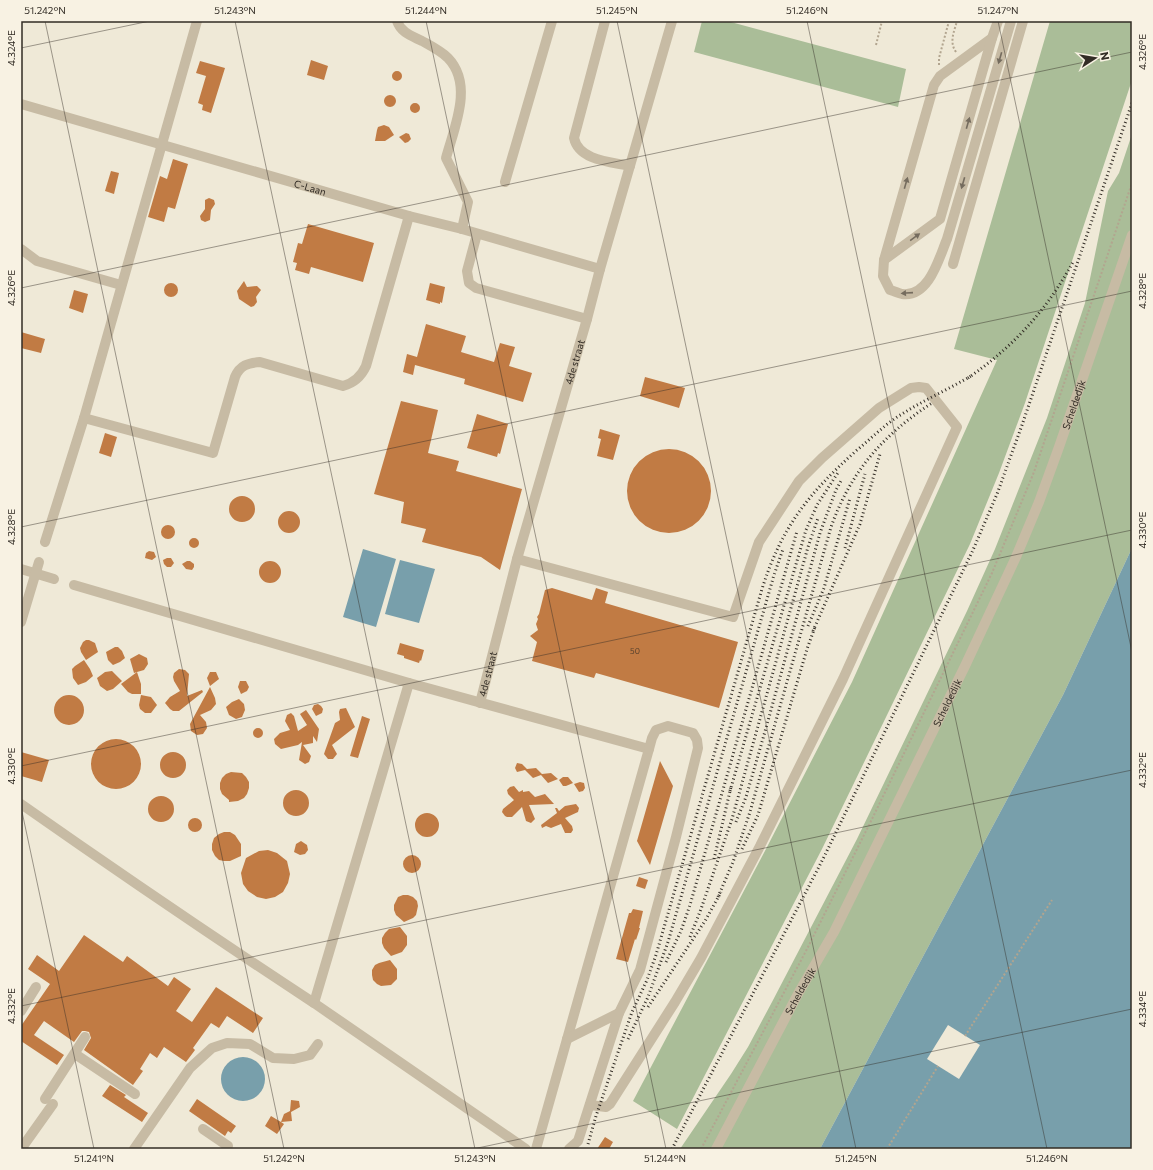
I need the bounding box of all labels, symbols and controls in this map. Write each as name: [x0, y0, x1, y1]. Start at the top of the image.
text: 51.242°N: [24, 4, 66, 16]
text: 51.243°N: [214, 4, 256, 16]
text: 51.244°N: [405, 4, 447, 16]
text: 51.245°N: [596, 4, 638, 16]
text: 51.246°N: [786, 4, 828, 16]
text: 51.247°N: [977, 4, 1019, 16]
text: 4.324°E: [5, 30, 17, 66]
text: 4.326°E: [1136, 34, 1148, 70]
north arrow: [1075, 38, 1115, 78]
text: N: [1098, 50, 1112, 61]
one-way arrow: [997, 53, 1003, 65]
one-way arrow: [965, 117, 971, 129]
street label: C-Laan: [293, 177, 328, 198]
one-way arrow: [903, 177, 909, 189]
one-way arrow: [960, 177, 966, 189]
one-way arrow: [910, 233, 921, 241]
text: 4.326°E: [5, 270, 17, 306]
text: 4.328°E: [1136, 273, 1148, 309]
one-way arrow: [901, 290, 913, 297]
street label: 4de straat: [562, 338, 587, 386]
street label: Scheldedijk: [1060, 378, 1088, 431]
text: 4.328°E: [5, 509, 17, 545]
text: 4.330°E: [1136, 512, 1148, 548]
house number: 50: [630, 646, 640, 656]
street label: 4de straat: [476, 650, 499, 698]
street label: Scheldedijk: [930, 676, 964, 728]
text: 4.330°E: [5, 748, 17, 784]
text: 4.332°E: [1136, 752, 1148, 788]
street label: Scheldedijk: [782, 965, 818, 1016]
text: 4.332°E: [5, 988, 17, 1024]
text: 4.334°E: [1136, 991, 1148, 1027]
text: 51.241°N: [74, 1152, 114, 1164]
text: 51.242°N: [263, 1152, 305, 1164]
text: 51.243°N: [454, 1152, 496, 1164]
text: 51.244°N: [644, 1152, 686, 1164]
text: 51.245°N: [835, 1152, 877, 1164]
text: 51.246°N: [1026, 1152, 1068, 1164]

